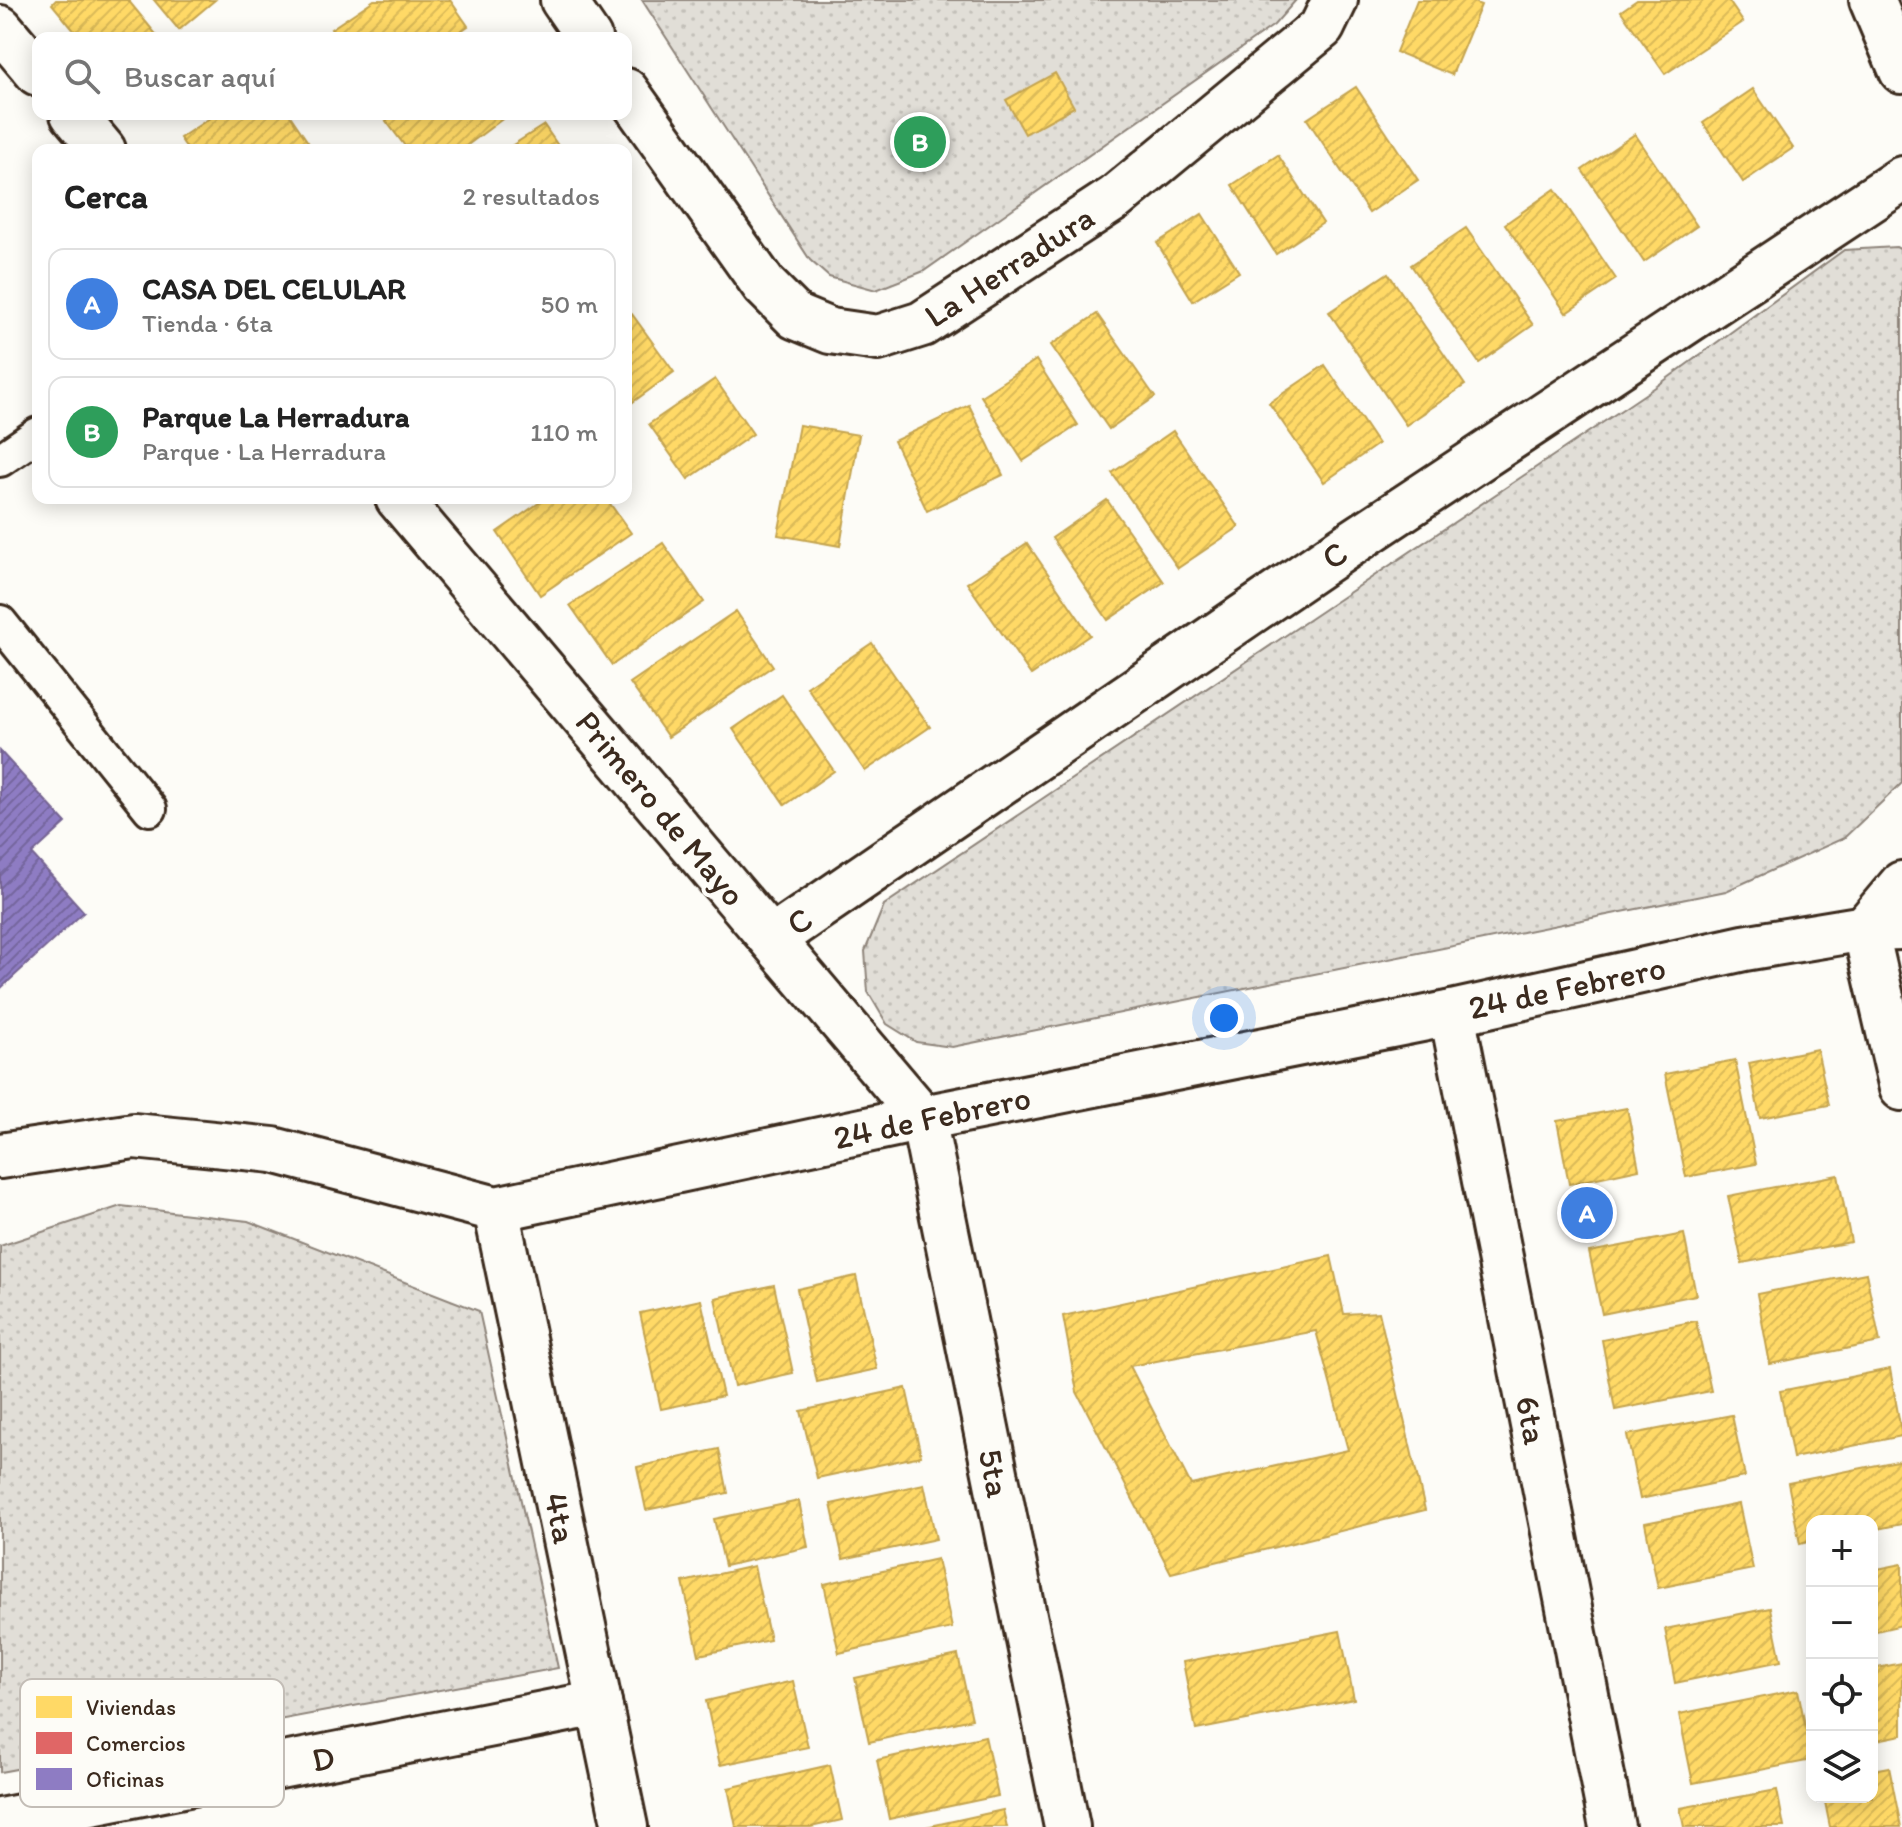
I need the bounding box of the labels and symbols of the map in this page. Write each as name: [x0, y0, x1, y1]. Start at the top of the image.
pin: B: [894, 112, 946, 172]
street label: La Herradura: [917, 196, 1102, 336]
street label: C: [1314, 532, 1355, 579]
street label: Primero de Mayo: [567, 702, 754, 914]
street label: C: [779, 898, 820, 945]
street label: 24 de Febrero: [1465, 947, 1669, 1028]
your location: [1204, 998, 1244, 1038]
street label: 24 de Febrero: [830, 1077, 1034, 1158]
pin: A: [1561, 1183, 1613, 1243]
street label: 6ta: [1507, 1392, 1556, 1448]
street label: 5ta: [970, 1445, 1019, 1501]
street label: 4ta: [535, 1489, 586, 1548]
legend: [20, 1679, 284, 1807]
text: Viviendas: [86, 1694, 176, 1721]
text: Comercios: [86, 1730, 186, 1757]
street label: D: [308, 1736, 338, 1781]
text: Oficinas: [86, 1766, 164, 1793]

